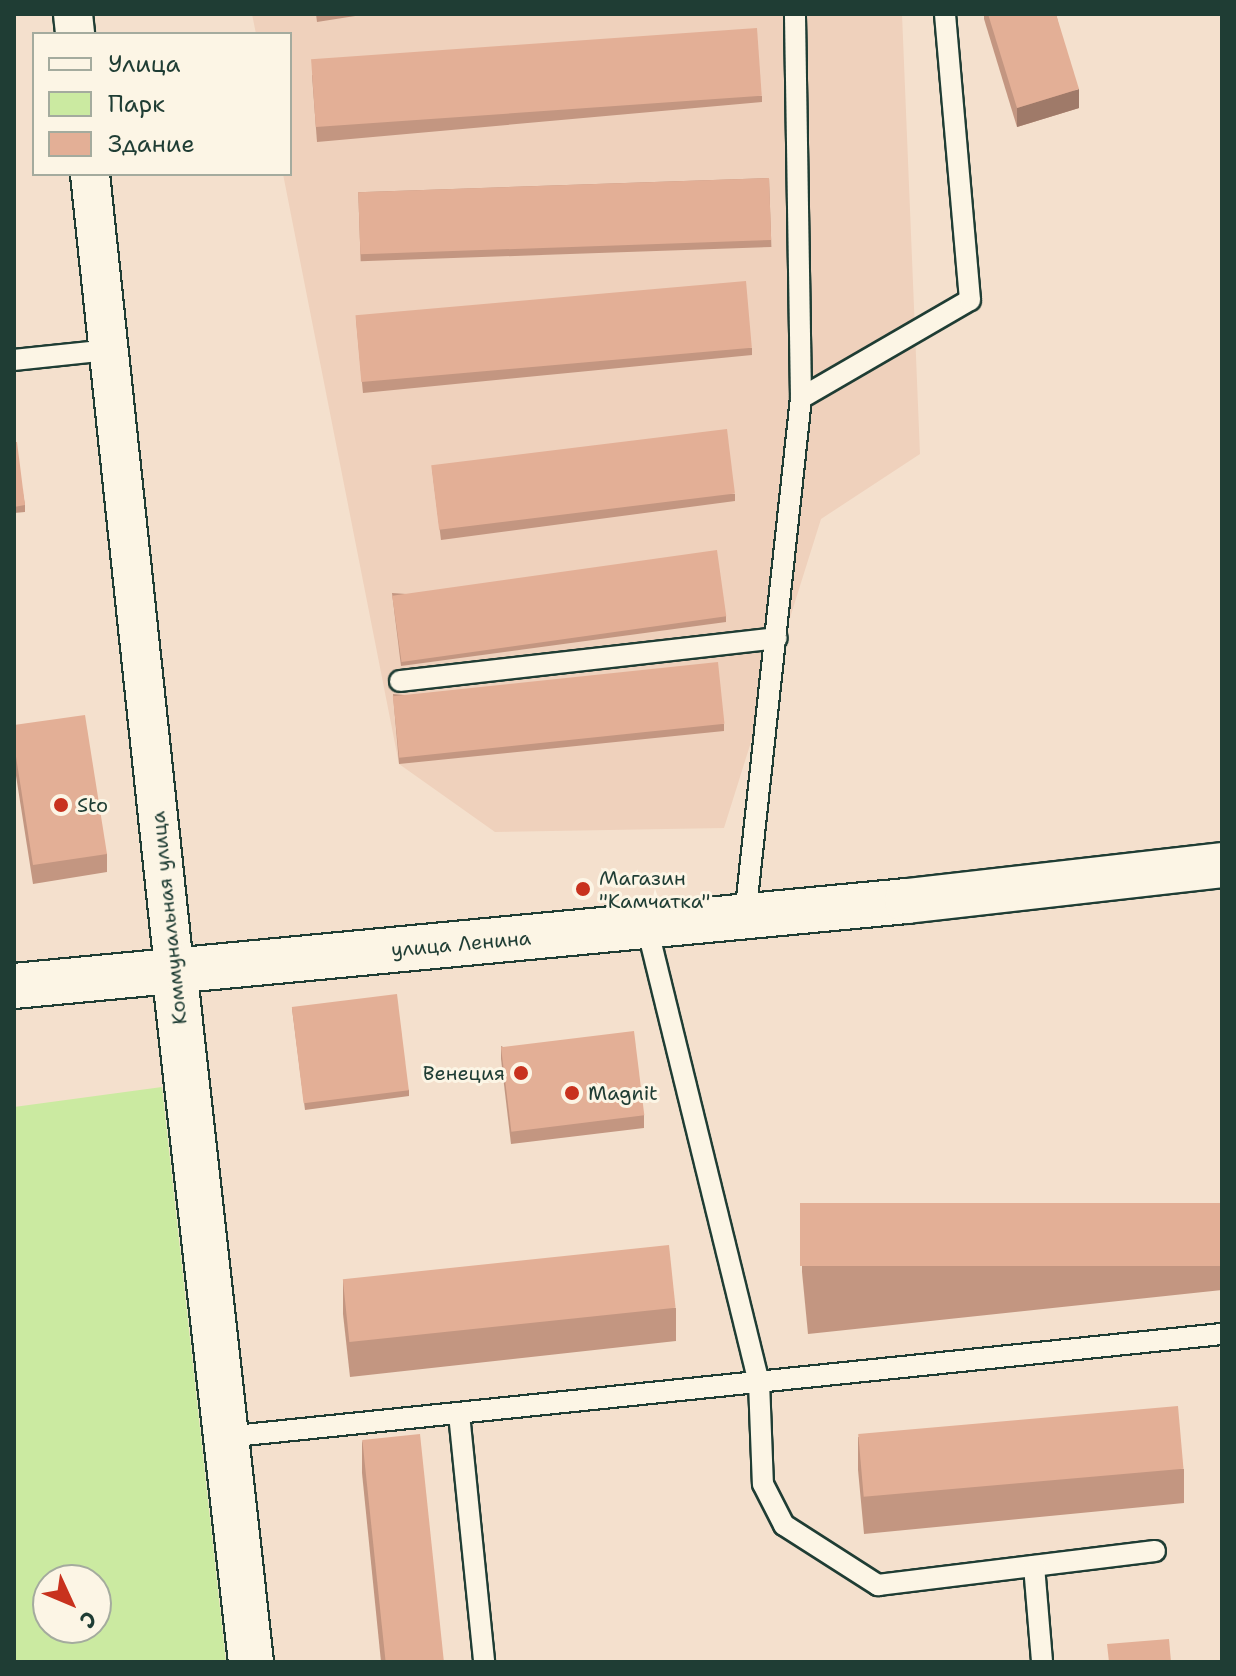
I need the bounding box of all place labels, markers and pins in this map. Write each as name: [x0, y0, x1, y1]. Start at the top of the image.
place label: Sto: [77, 793, 108, 817]
marker: Sto: [52, 796, 70, 814]
place label: Магазин "Камчатка": [599, 866, 710, 913]
marker: Магазин "Камчатка": [574, 880, 592, 898]
place label: Венеция: [423, 1061, 505, 1085]
marker: Венеция: [512, 1064, 530, 1082]
place label: Magnit: [588, 1081, 658, 1105]
marker: Magnit: [563, 1084, 581, 1102]

